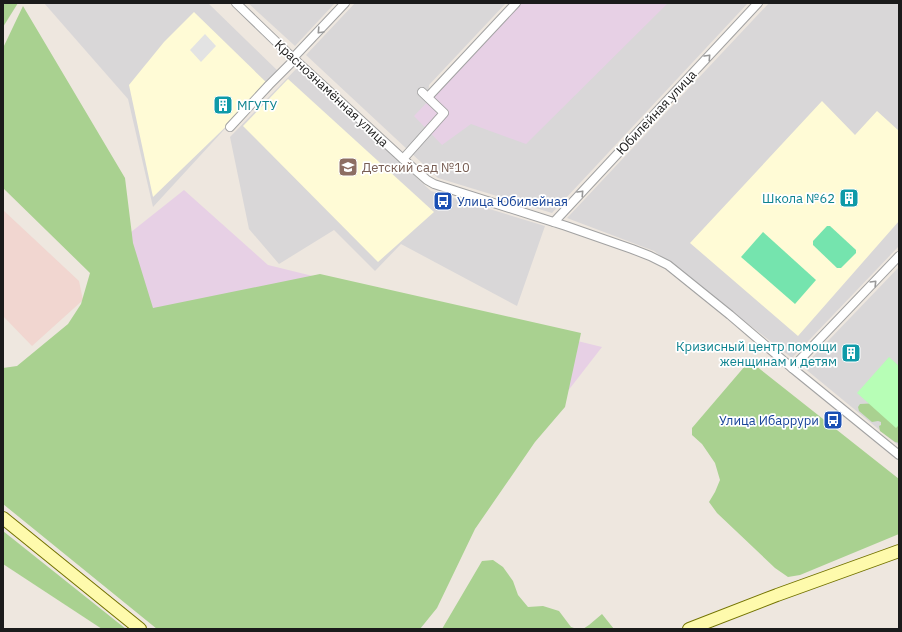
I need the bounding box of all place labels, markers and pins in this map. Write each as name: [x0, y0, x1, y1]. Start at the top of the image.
building icon: МГУТУ: [212, 94, 234, 116]
place label: МГУТУ: [237, 97, 278, 114]
school or university icon: Детский сад №10: [337, 156, 359, 178]
place label: Детский сад №10: [362, 159, 470, 176]
building icon: Школа №62: [838, 187, 860, 209]
bus stop icon: Улица Юбилейная: [432, 190, 454, 212]
place label: Школа №62: [762, 190, 835, 207]
place label: Улица Юбилейная: [457, 193, 568, 210]
place label: Кризисный центр помощи женщинам и детям: [676, 338, 837, 370]
building icon: Кризисный центр помощи женщинам и детям: [840, 342, 862, 364]
bus stop icon: Улица Ибаррури: [822, 409, 844, 431]
place label: Улица Ибаррури: [719, 412, 819, 429]

